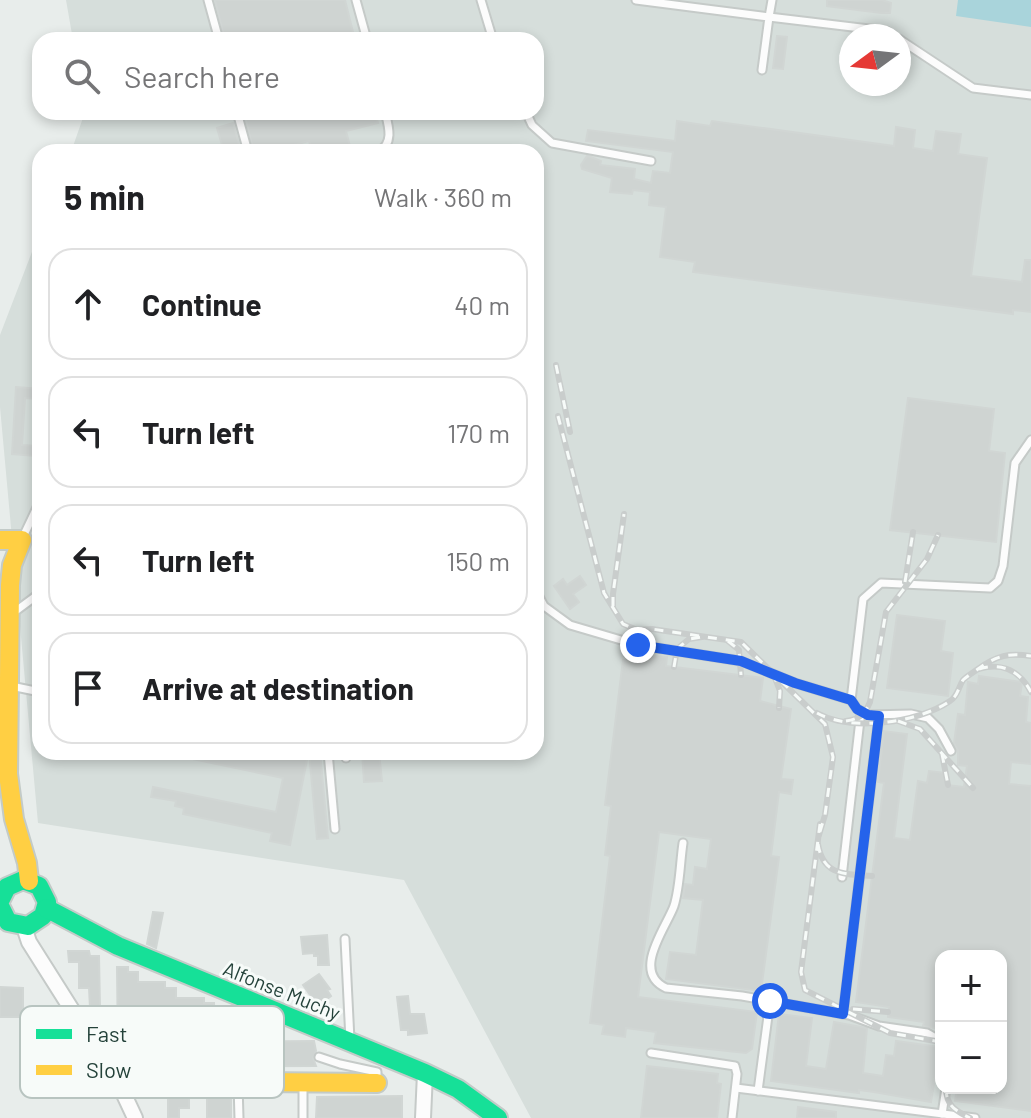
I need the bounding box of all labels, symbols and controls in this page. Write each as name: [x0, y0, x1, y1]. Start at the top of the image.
north arrow: [839, 24, 911, 96]
search box: [32, 32, 544, 120]
icon: search: [60, 54, 104, 98]
text: Search here: [124, 58, 280, 94]
text: 5 min: [64, 176, 145, 217]
text: Walk · 360 m: [374, 181, 512, 212]
icon: ahead: [66, 282, 110, 326]
text: Continue: [142, 286, 262, 322]
text: 40 m: [454, 289, 510, 320]
icon: left: [66, 410, 110, 454]
text: Turn left: [142, 414, 255, 450]
text: 170 m: [447, 417, 510, 448]
icon: left: [66, 538, 110, 582]
text: Turn left: [142, 542, 255, 578]
text: 150 m: [446, 545, 510, 576]
route end: [620, 627, 656, 663]
icon: arrive: [66, 666, 110, 710]
text: Arrive at destination: [142, 670, 414, 706]
map controls: [935, 950, 1007, 1094]
button: +: [935, 950, 1007, 1022]
street label: Alfonse Muchy: [220, 956, 344, 1024]
route start: [752, 983, 788, 1019]
legend: [20, 1006, 284, 1098]
text: Fast: [86, 1020, 128, 1046]
button: −: [935, 1022, 1007, 1094]
text: Slow: [86, 1056, 131, 1082]

